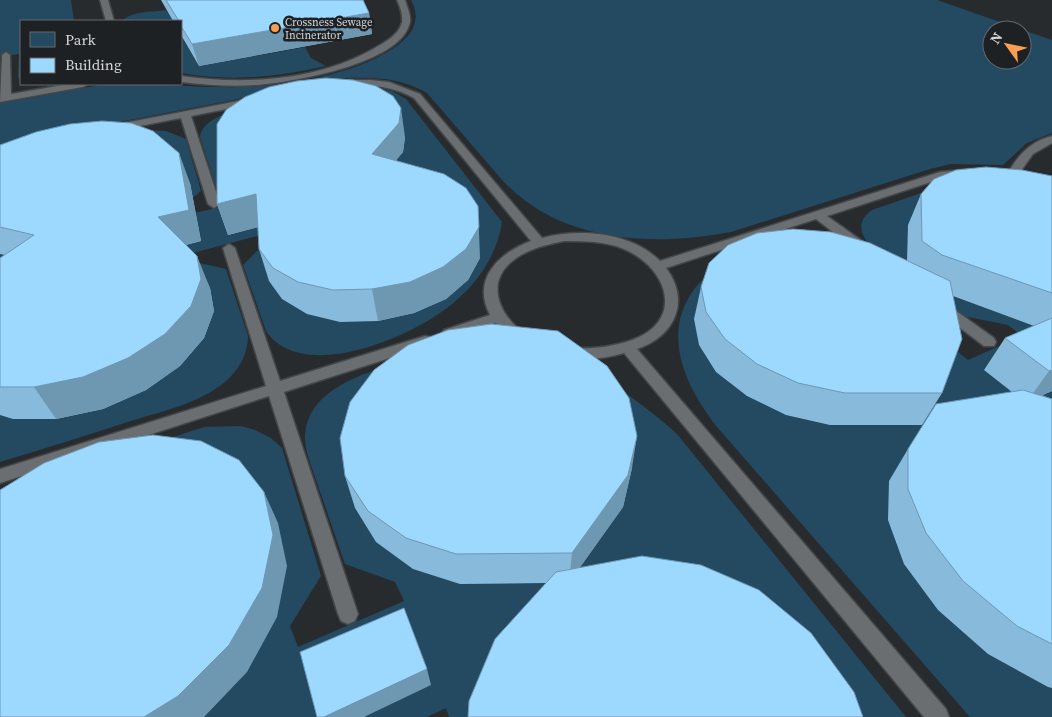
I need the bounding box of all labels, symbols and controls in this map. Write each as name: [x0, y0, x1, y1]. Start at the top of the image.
place label: Crossness Sewage Incinerator: [285, 15, 373, 43]
legend: [20, 20, 182, 85]
north arrow: [982, 20, 1032, 70]
marker: Crossness Sewage Incinerator: [269, 22, 281, 34]
text: N: [985, 28, 1007, 48]
text: Park: [65, 29, 97, 50]
text: Building: [65, 54, 122, 75]

